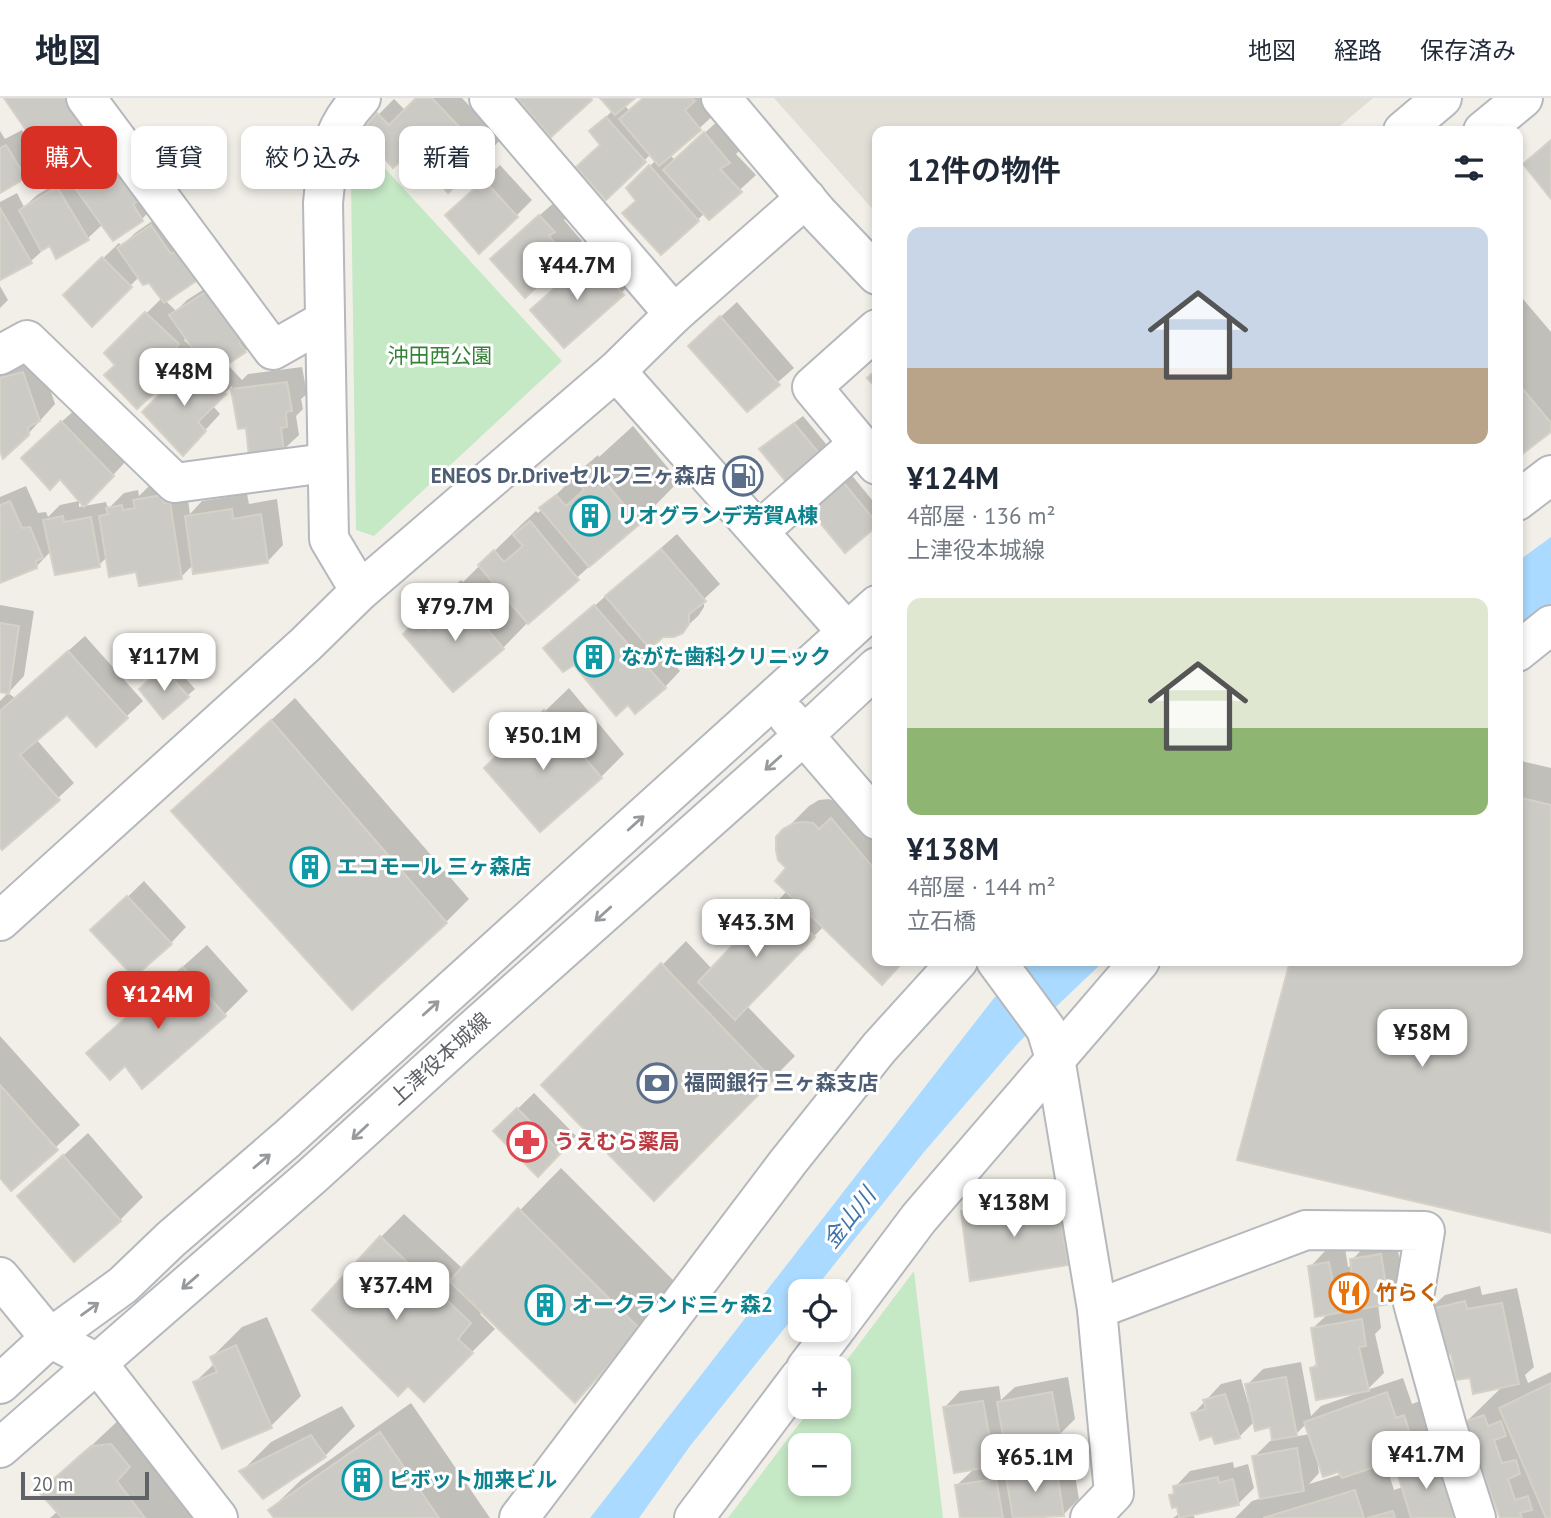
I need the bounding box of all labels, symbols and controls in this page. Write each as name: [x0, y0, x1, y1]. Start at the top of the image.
text: 地図: [35, 28, 101, 71]
text: 地図: [1248, 35, 1296, 66]
text: 経路: [1334, 35, 1382, 66]
text: 保存済み: [1420, 35, 1516, 66]
chip: 購入: [21, 126, 117, 189]
chip: 賃貸: [131, 126, 227, 189]
chip: 絞り込み: [241, 126, 385, 189]
chip: 新着: [399, 126, 495, 189]
icon: filters: [1450, 149, 1488, 187]
text: 12件の物件: [907, 150, 1061, 189]
pin: ¥44.7M: [520, 242, 634, 302]
text: ¥44.7M: [539, 250, 615, 279]
icon: home: [1135, 272, 1261, 398]
park label: 沖田西公園: [388, 342, 493, 369]
pin: ¥48M: [143, 348, 225, 408]
text: ¥48M: [155, 356, 213, 385]
fuel station icon: ENEOS Dr.Driveセルフ三ヶ森店: [722, 455, 764, 497]
text: ¥124M: [907, 458, 999, 497]
place label: ENEOS Dr.Driveセルフ三ヶ森店: [431, 462, 716, 489]
building icon: リオグランデ芳賀A棟: [569, 495, 611, 537]
text: 4部屋 · 136 m²: [907, 501, 1055, 530]
place label: リオグランデ芳賀A棟: [617, 502, 818, 529]
text: 上津役本城線: [907, 535, 1045, 564]
pin: ¥79.7M: [398, 584, 512, 643]
text: ¥79.7M: [417, 591, 493, 620]
pin: ¥117M: [115, 634, 213, 693]
building icon: ながた歯科クリニック: [573, 636, 615, 678]
text: ¥117M: [129, 641, 199, 670]
place label: ながた歯科クリニック: [621, 643, 831, 670]
icon: home: [1135, 643, 1261, 769]
pin: ¥50.1M: [486, 712, 600, 772]
text: ¥50.1M: [505, 720, 581, 749]
one-way arrow: [764, 755, 782, 771]
one-way arrow: [627, 814, 644, 831]
text: ¥138M: [907, 829, 999, 868]
building icon: エコモール 三ヶ森店: [289, 846, 331, 888]
place label: エコモール 三ヶ森店: [337, 853, 531, 880]
text: 4部屋 · 144 m²: [907, 872, 1055, 901]
pin: ¥43.3M: [699, 900, 813, 959]
one-way arrow: [594, 906, 612, 922]
text: 立石橋: [907, 906, 976, 935]
text: ¥43.3M: [718, 907, 794, 936]
pin: ¥124M: [109, 972, 207, 1031]
text: ¥124M: [123, 979, 193, 1008]
one-way arrow: [422, 1000, 440, 1016]
street label: 上津役本城線: [384, 1006, 496, 1111]
pin: ¥58M: [1381, 1010, 1463, 1069]
text: ¥58M: [1393, 1017, 1451, 1046]
bank icon: 福岡銀行 三ヶ森支店: [636, 1062, 678, 1104]
place label: 福岡銀行 三ヶ森支店: [684, 1069, 878, 1096]
pharmacy icon: うえむら薬局: [506, 1121, 548, 1163]
one-way arrow: [352, 1123, 369, 1140]
place label: うえむら薬局: [554, 1128, 680, 1155]
one-way arrow: [253, 1153, 271, 1169]
water label: 金山川: [816, 1179, 883, 1254]
pin: ¥138M: [965, 1180, 1063, 1239]
text: ¥138M: [979, 1187, 1049, 1216]
pin: ¥37.4M: [339, 1262, 453, 1322]
text: ¥37.4M: [359, 1270, 433, 1299]
restaurant icon: 竹らく: [1328, 1272, 1370, 1314]
one-way arrow: [181, 1274, 199, 1290]
map controls: [788, 1279, 851, 1496]
button: locate: [788, 1279, 851, 1342]
place label: 竹らく: [1376, 1279, 1439, 1306]
building icon: オークランド三ヶ森2: [524, 1284, 566, 1326]
place label: オークランド三ヶ森2: [572, 1291, 773, 1318]
one-way arrow: [80, 1302, 99, 1316]
button: +: [788, 1356, 851, 1419]
pin: ¥41.7M: [1369, 1432, 1483, 1491]
button: −: [788, 1433, 851, 1496]
pin: ¥65.1M: [978, 1434, 1092, 1494]
text: ¥41.7M: [1388, 1439, 1464, 1468]
text: ¥65.1M: [997, 1442, 1073, 1471]
building icon: ピボット加来ビル: [341, 1459, 383, 1501]
place label: ピボット加来ビル: [389, 1466, 557, 1493]
scale bar: [21, 1469, 149, 1501]
text: 20 m: [32, 1472, 73, 1496]

